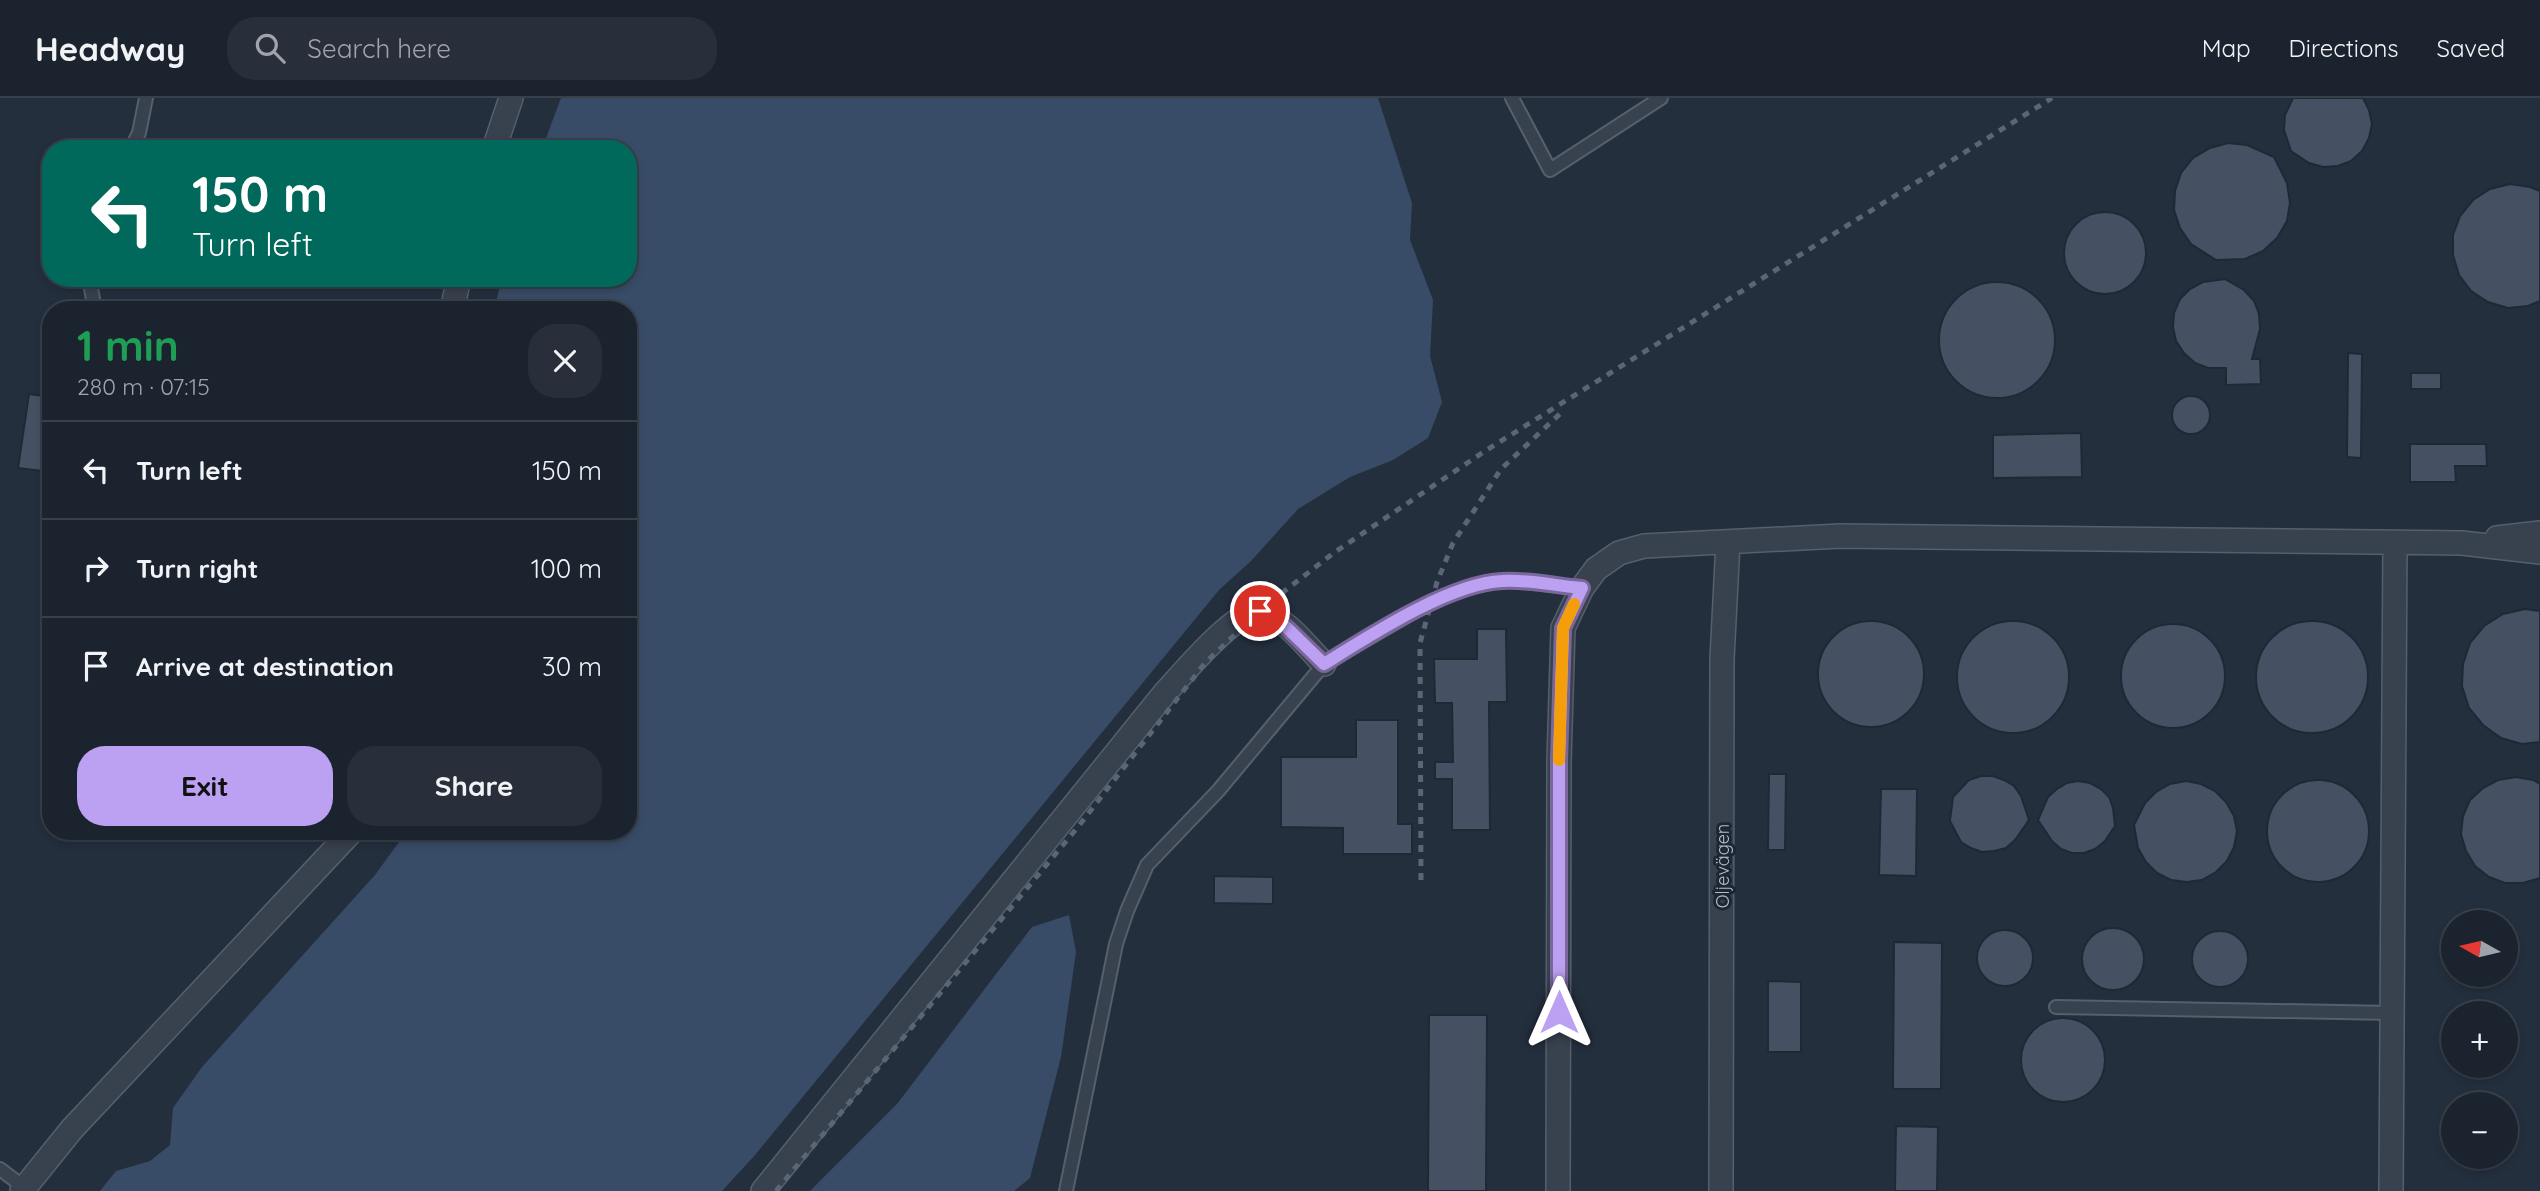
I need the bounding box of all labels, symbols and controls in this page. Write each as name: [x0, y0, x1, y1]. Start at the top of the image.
search box: [227, 17, 717, 80]
text: Headway: [35, 28, 185, 69]
icon: search: [251, 29, 289, 67]
text: Search here: [307, 32, 451, 65]
text: Map: [2202, 33, 2251, 63]
text: Directions: [2289, 33, 2399, 63]
text: Saved: [2437, 33, 2505, 63]
text: 150 m: [192, 163, 328, 224]
icon: left: [77, 168, 168, 259]
text: Turn left: [192, 224, 313, 264]
text: 1 min: [77, 319, 179, 372]
button: close: [528, 324, 602, 398]
text: 280 m · 07:15: [77, 372, 210, 401]
icon: left: [77, 451, 115, 489]
text: Turn left: [136, 454, 243, 487]
text: 150 m: [532, 454, 602, 487]
icon: right: [77, 549, 115, 587]
text: Turn right: [136, 552, 258, 585]
text: 100 m: [531, 552, 602, 585]
pin: [1230, 581, 1290, 641]
icon: arrive: [1241, 592, 1279, 630]
icon: arrive: [77, 647, 115, 685]
text: Arrive at destination: [136, 650, 394, 683]
text: 30 m: [542, 650, 602, 683]
button: Exit: [77, 746, 333, 826]
button: Share: [347, 746, 602, 826]
street label: Oljevägen: [1711, 824, 1734, 908]
north arrow: [2441, 910, 2518, 987]
map controls: [2441, 910, 2518, 1169]
position arrow: [1522, 975, 1596, 1049]
button: +: [2441, 1001, 2518, 1078]
button: −: [2441, 1092, 2518, 1169]

